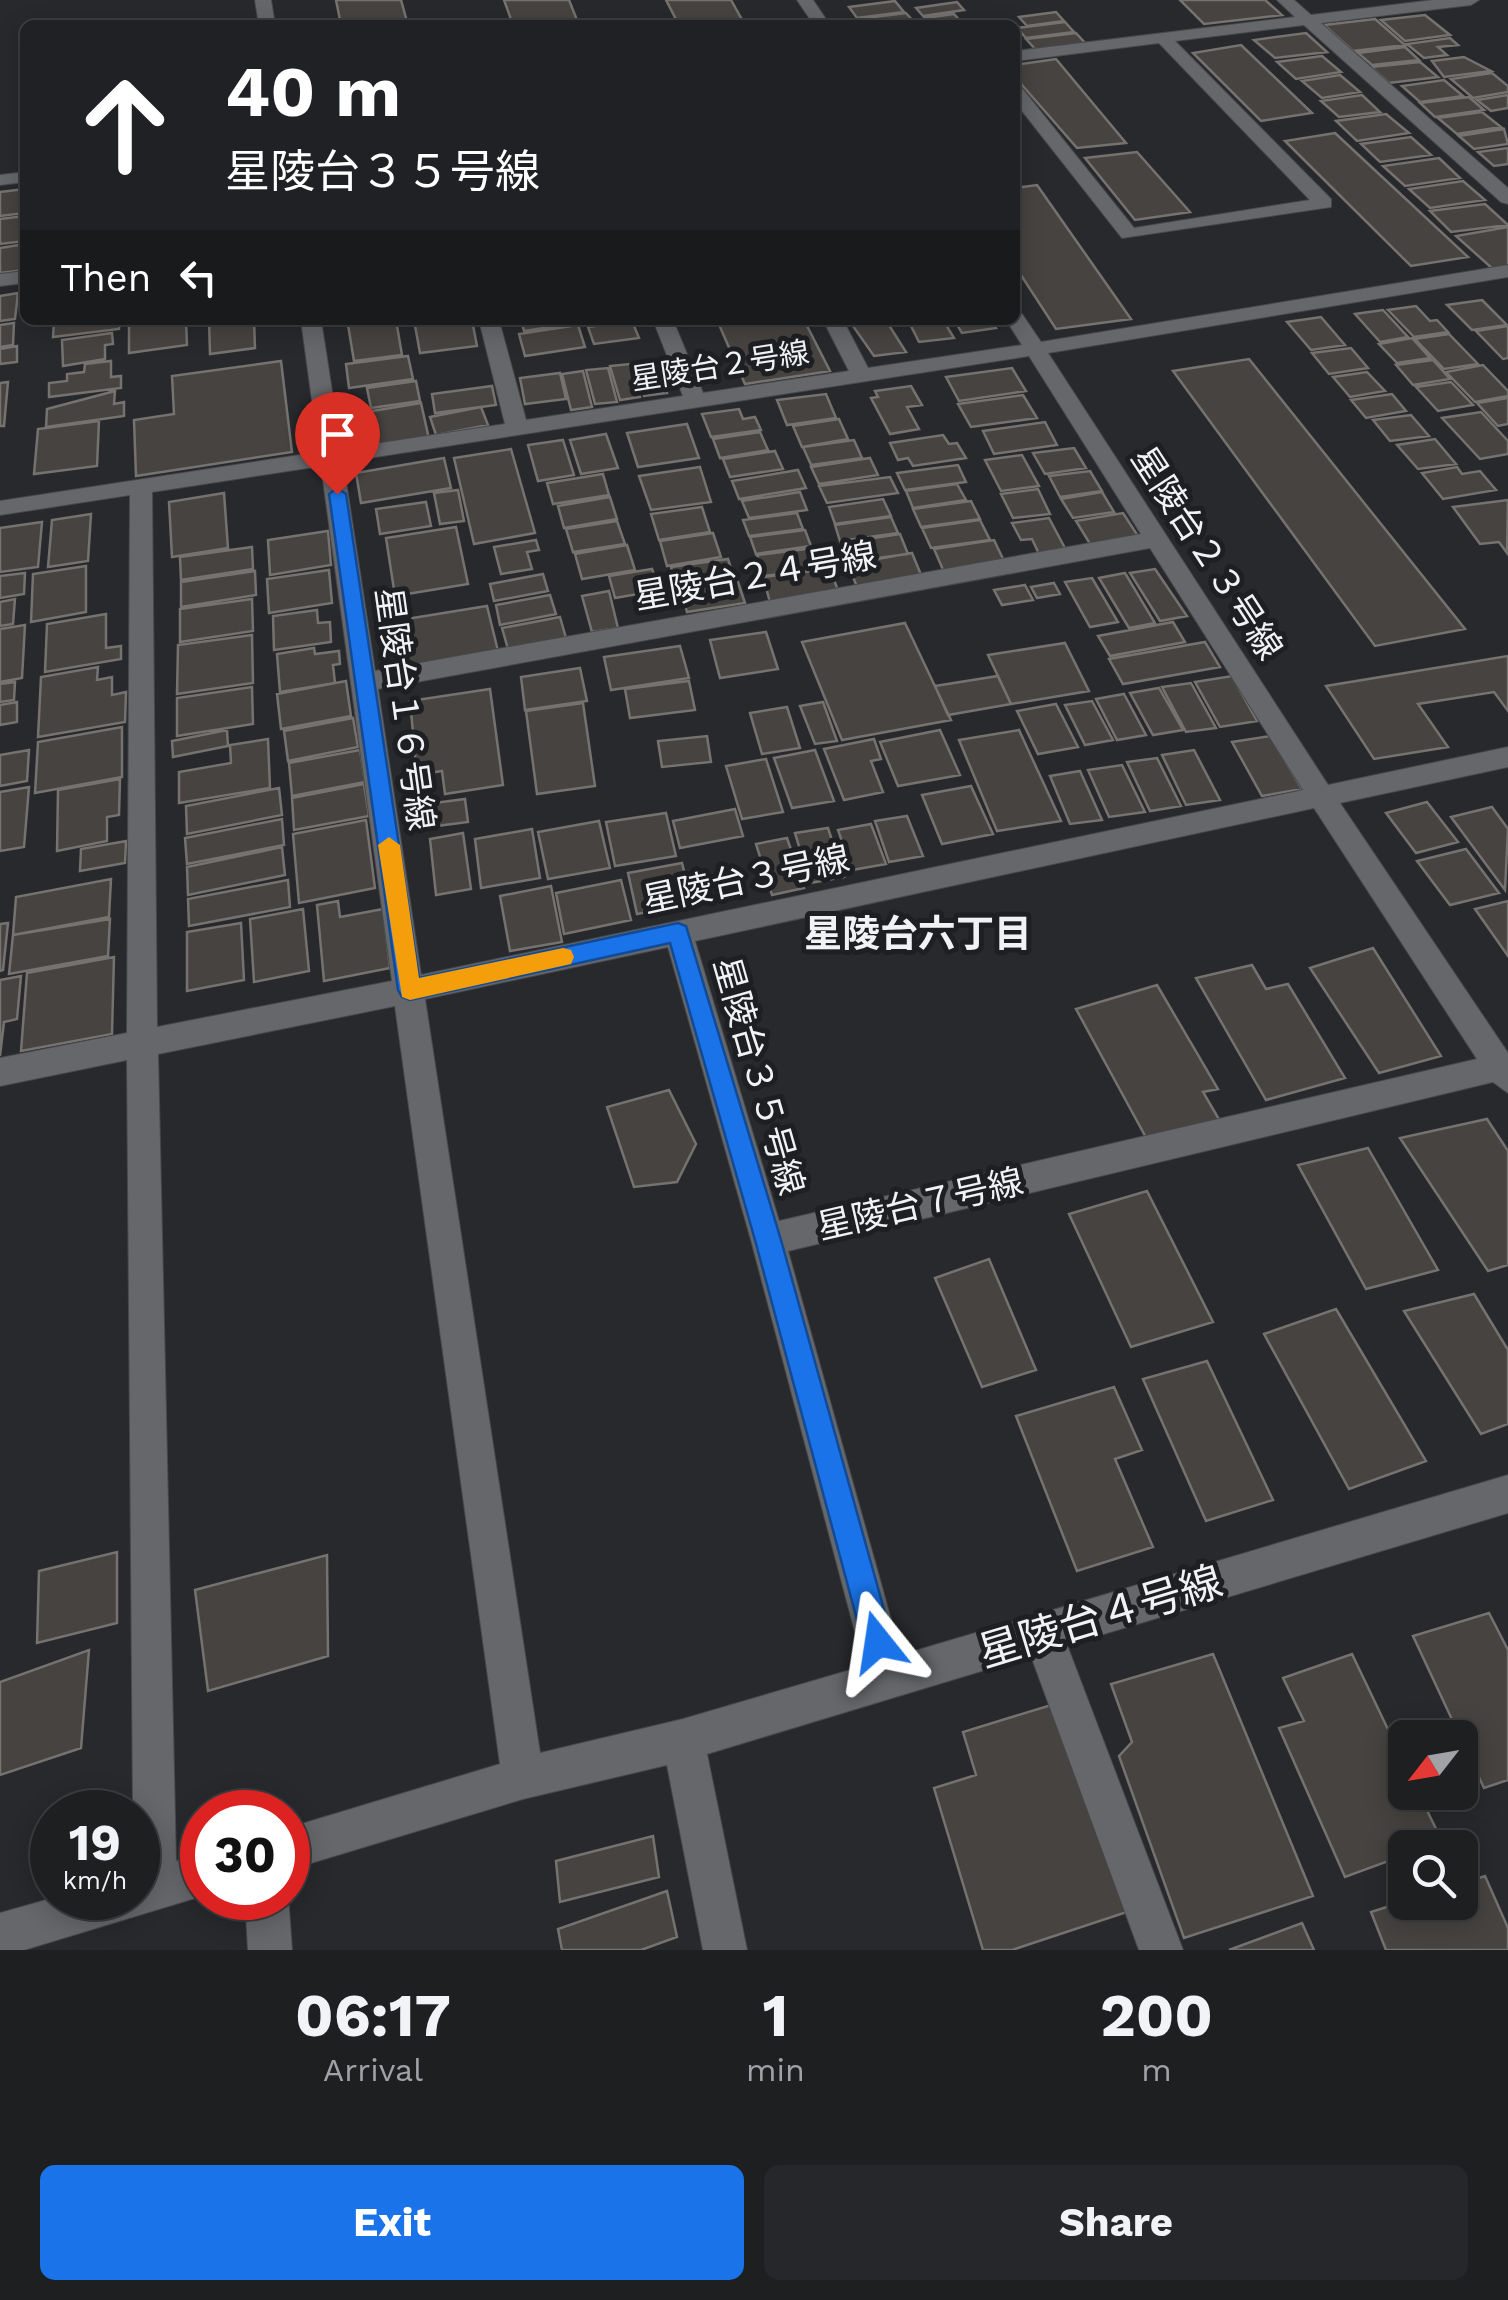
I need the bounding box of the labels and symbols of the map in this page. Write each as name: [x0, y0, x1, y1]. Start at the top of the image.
street label: 星陵台２号線: [628, 334, 812, 397]
pin: [295, 392, 380, 495]
street label: 星陵台２３号線: [1123, 439, 1291, 667]
street label: 星陵台２４号線: [631, 534, 879, 618]
street label: 星陵台１６号線: [367, 585, 443, 833]
street label: 星陵台３号線: [639, 837, 853, 921]
district label: 星陵台六丁目: [804, 912, 1032, 956]
street label: 星陵台３５号線: [705, 952, 813, 1200]
street label: 星陵台７号線: [813, 1160, 1027, 1248]
street label: 星陵台４号線: [972, 1556, 1228, 1677]
position arrow: [826, 1590, 930, 1694]
north arrow: [1388, 1720, 1478, 1810]
speed limit sign: 30: [180, 1790, 310, 1920]

